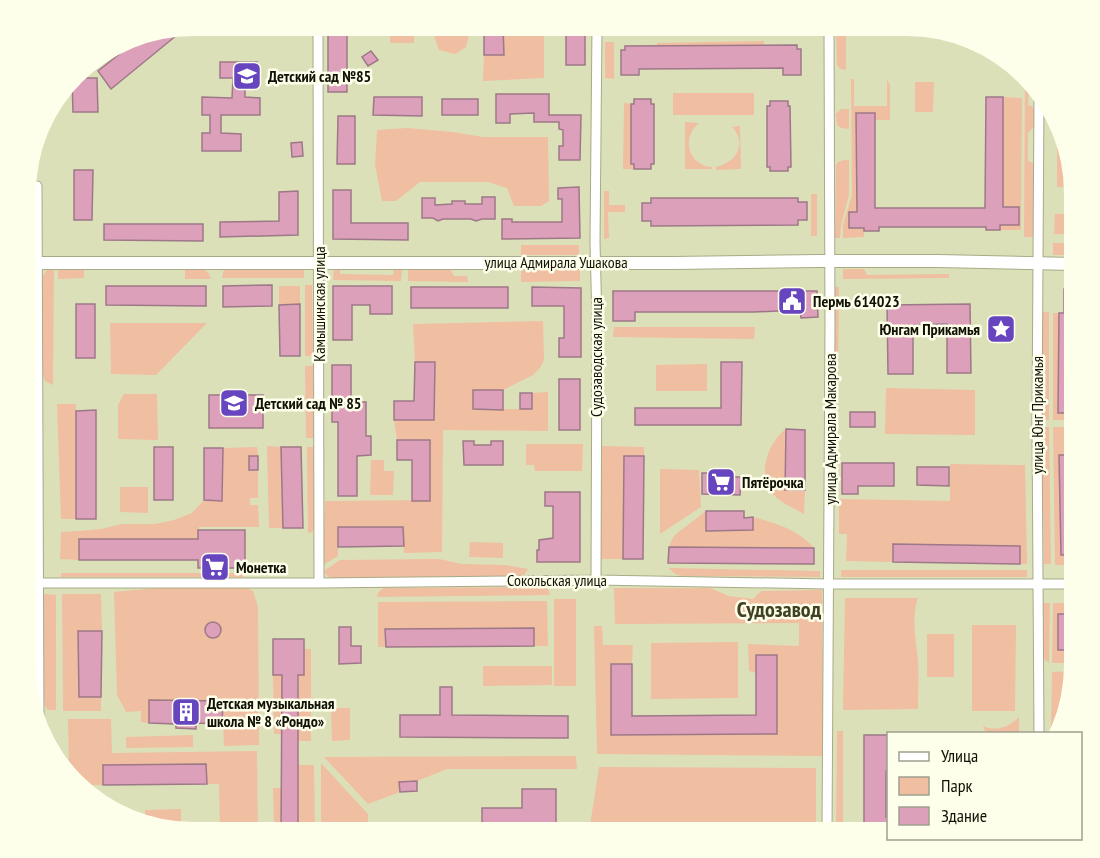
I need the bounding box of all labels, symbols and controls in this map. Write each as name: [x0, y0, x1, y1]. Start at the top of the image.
school or university icon: Детский сад №85: [231, 60, 263, 92]
place label: Детский сад №85: [268, 66, 371, 86]
street label: Камышинская улица: [309, 246, 329, 362]
street label: улица Адмирала Ушакова: [484, 252, 628, 272]
public building icon: Пермь 614023: [776, 285, 808, 317]
place label: Пермь 614023: [813, 291, 900, 311]
street label: Судозаводская улица: [586, 297, 606, 417]
place icon: Юнгам Прикамья: [985, 313, 1017, 345]
place label: Юнгам Прикамья: [879, 319, 980, 339]
street label: улица Адмирала Макарова: [820, 353, 840, 505]
street label: улица Юнг Прикамья: [1027, 356, 1047, 474]
school or university icon: Детский сад № 85: [218, 387, 250, 419]
place label: Детский сад № 85: [255, 393, 362, 413]
supermarket icon: Пятёрочка: [705, 466, 737, 498]
place label: Пятёрочка: [742, 472, 804, 492]
supermarket icon: Монетка: [199, 551, 231, 583]
place label: Монетка: [236, 557, 287, 577]
street label: Сокольская улица: [507, 570, 607, 590]
district label: Судозавод: [737, 595, 822, 623]
place label: Детская музыкальная школа № 8 «Рондо»: [207, 693, 335, 731]
building icon: Детская музыкальная школа № 8 «Рондо»: [170, 696, 202, 728]
legend: [887, 732, 1082, 840]
text: Улица: [941, 744, 978, 767]
text: Парк: [941, 774, 972, 797]
text: Здание: [941, 804, 987, 827]

